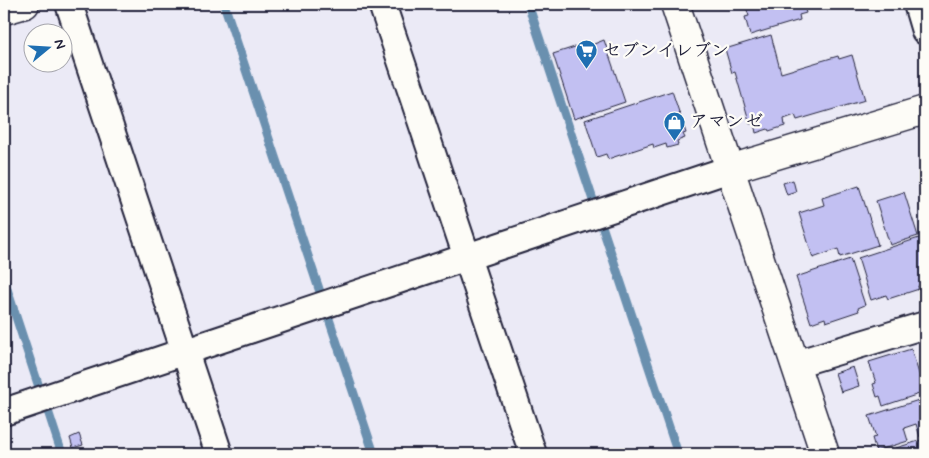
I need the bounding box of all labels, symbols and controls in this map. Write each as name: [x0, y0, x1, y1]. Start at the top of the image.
north arrow: [22, 22, 72, 72]
text: N: [49, 37, 69, 52]
supermarket icon: セブンイレブン: [575, 39, 599, 70]
place label: セブンイレブン: [603, 39, 729, 63]
shop icon: アマンゼ: [662, 110, 686, 141]
place label: アマンゼ: [690, 110, 763, 134]

